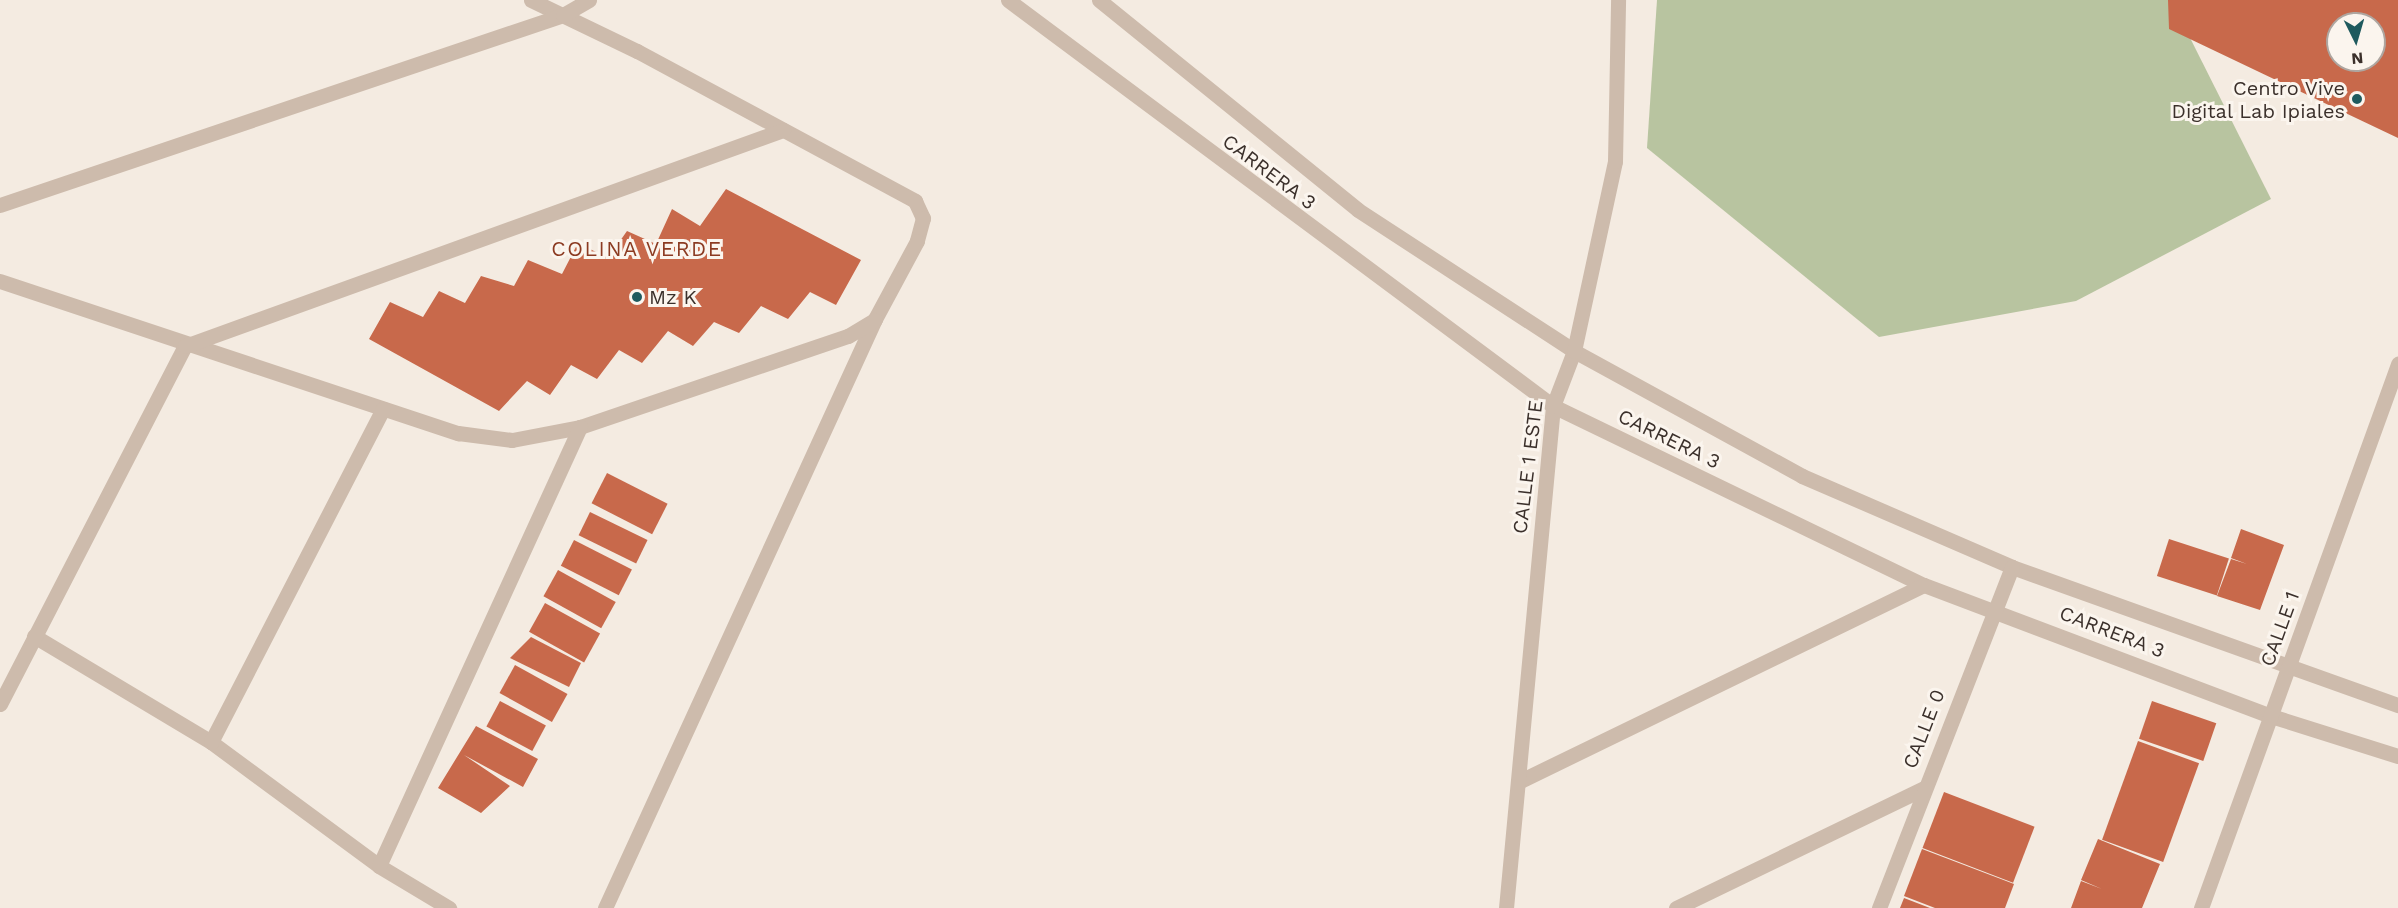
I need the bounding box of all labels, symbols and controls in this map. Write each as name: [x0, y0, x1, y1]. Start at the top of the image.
north arrow: [2326, 12, 2386, 72]
text: N: [2351, 48, 2364, 68]
place label: Centro Vive Digital Lab Ipiales: [2171, 76, 2345, 123]
marker: Centro Vive Digital Lab Ipiales: [2350, 92, 2364, 106]
street label: CARRERA 3: [1217, 129, 1321, 215]
district label: COLINA VERDE: [551, 236, 723, 262]
place label: Mz K: [649, 285, 697, 309]
marker: Mz K: [630, 290, 644, 304]
street label: CALLE 1 ESTE: [1508, 399, 1548, 535]
street label: CARRERA 3: [1614, 404, 1724, 474]
street label: CALLE 1: [2255, 588, 2305, 670]
street label: CARRERA 3: [2056, 601, 2168, 663]
street label: CALLE 0: [1898, 686, 1950, 772]

